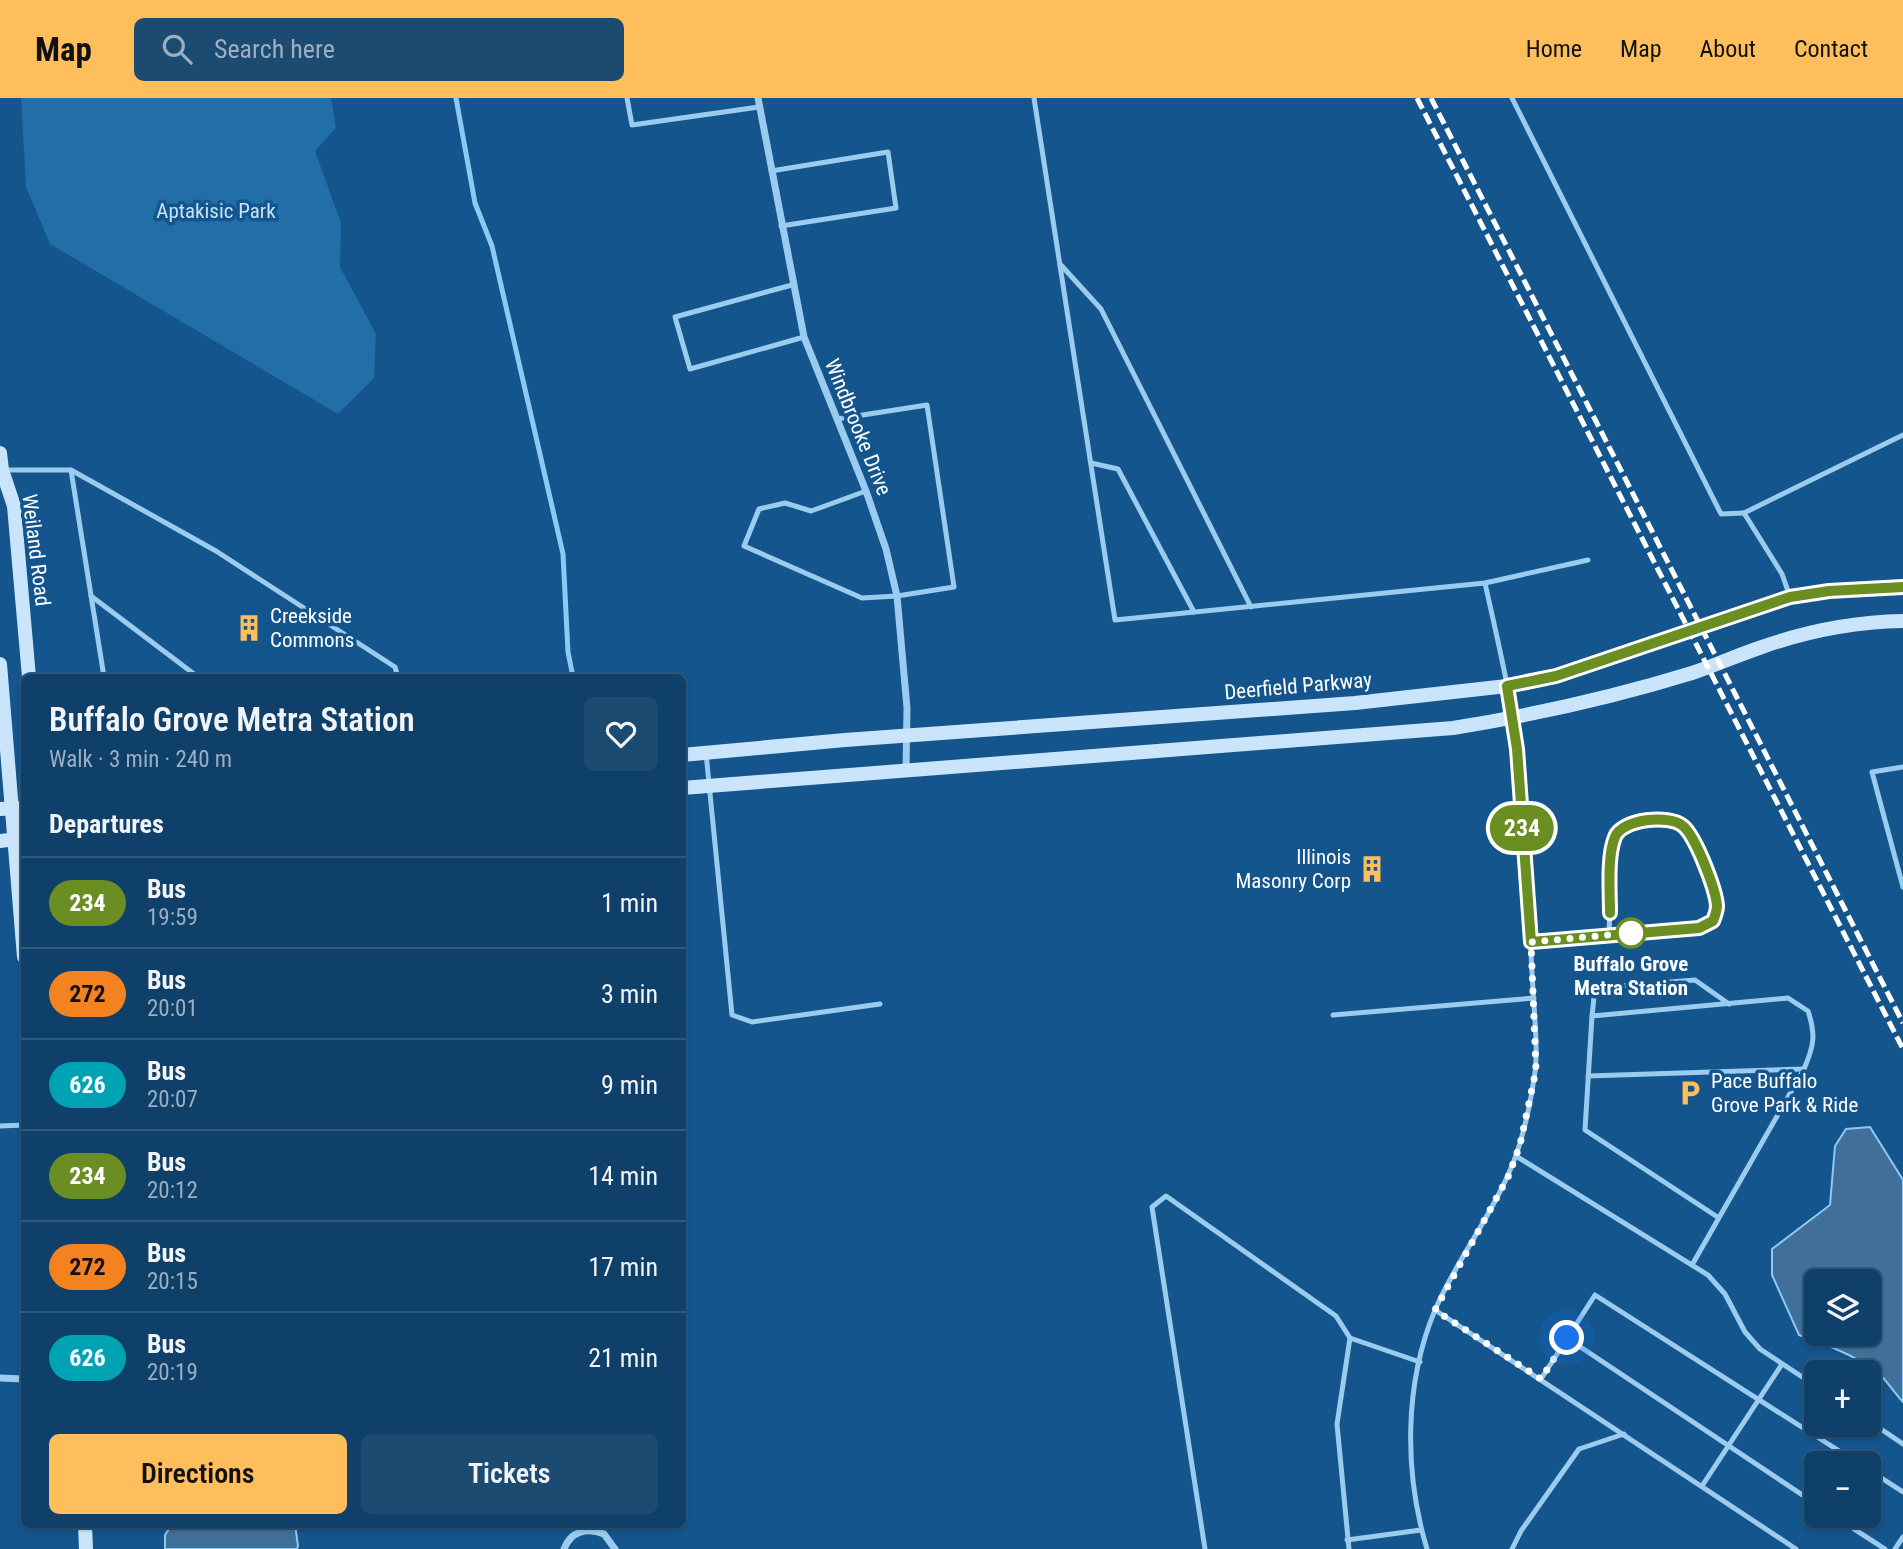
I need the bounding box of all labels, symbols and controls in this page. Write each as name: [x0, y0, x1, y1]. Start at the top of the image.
search box: [134, 18, 624, 81]
text: Map: [35, 30, 92, 69]
icon: search: [158, 30, 196, 68]
text: Search here: [214, 34, 335, 64]
text: Home: [1526, 35, 1582, 63]
text: Map: [1620, 35, 1662, 63]
text: About: [1700, 35, 1756, 63]
text: Contact: [1794, 35, 1868, 63]
park label: Aptakisic Park: [156, 199, 276, 223]
street label: Windbrooke Drive: [820, 355, 896, 499]
street label: Weiland Road: [17, 493, 55, 607]
place label: Creekside Commons: [270, 604, 354, 652]
building icon: Creekside Commons: [234, 613, 264, 643]
street label: Deerfield Parkway: [1223, 668, 1373, 704]
button: heart: [584, 697, 658, 771]
text: Buffalo Grove Metra Station: [49, 700, 415, 739]
text: Walk · 3 min · 240 m: [49, 746, 232, 773]
line badge: 234: [1482, 805, 1562, 851]
text: Departures: [49, 809, 164, 839]
text: 234: [1504, 814, 1540, 842]
place label: Illinois Masonry Corp: [1235, 845, 1351, 893]
building icon: Illinois Masonry Corp: [1357, 854, 1387, 884]
text: Bus: [147, 874, 186, 904]
text: 1 min: [601, 888, 658, 918]
text: 234: [69, 889, 106, 917]
text: 19:59: [147, 904, 198, 931]
marker: Buffalo Grove Metra Station: [1616, 918, 1646, 948]
place label: Buffalo Grove Metra Station: [1574, 952, 1688, 1000]
text: Bus: [147, 965, 186, 995]
text: 3 min: [601, 979, 658, 1009]
text: 272: [69, 980, 106, 1008]
text: 20:01: [147, 995, 198, 1022]
text: Bus: [147, 1056, 186, 1086]
place label: Pace Buffalo Grove Park & Ride: [1711, 1069, 1858, 1117]
text: 9 min: [601, 1070, 658, 1100]
text: 626: [69, 1071, 106, 1099]
parking icon: Pace Buffalo Grove Park & Ride: [1675, 1078, 1705, 1108]
text: 20:07: [147, 1086, 198, 1113]
text: Bus: [147, 1147, 186, 1177]
text: 14 min: [588, 1161, 658, 1191]
text: 234: [69, 1162, 106, 1190]
text: 20:12: [147, 1177, 198, 1204]
text: Bus: [147, 1238, 186, 1268]
text: 17 min: [588, 1252, 658, 1282]
text: 272: [69, 1253, 106, 1281]
text: 20:15: [147, 1268, 198, 1295]
map controls: [1804, 1269, 1881, 1528]
button: layers: [1804, 1269, 1881, 1346]
your location: [1549, 1320, 1584, 1355]
text: Bus: [147, 1329, 186, 1359]
text: 21 min: [588, 1343, 658, 1373]
text: 626: [69, 1344, 106, 1372]
text: 20:19: [147, 1359, 198, 1386]
button: +: [1804, 1360, 1881, 1437]
button: Directions: [49, 1434, 347, 1514]
button: Tickets: [361, 1434, 658, 1514]
button: −: [1804, 1451, 1881, 1528]

